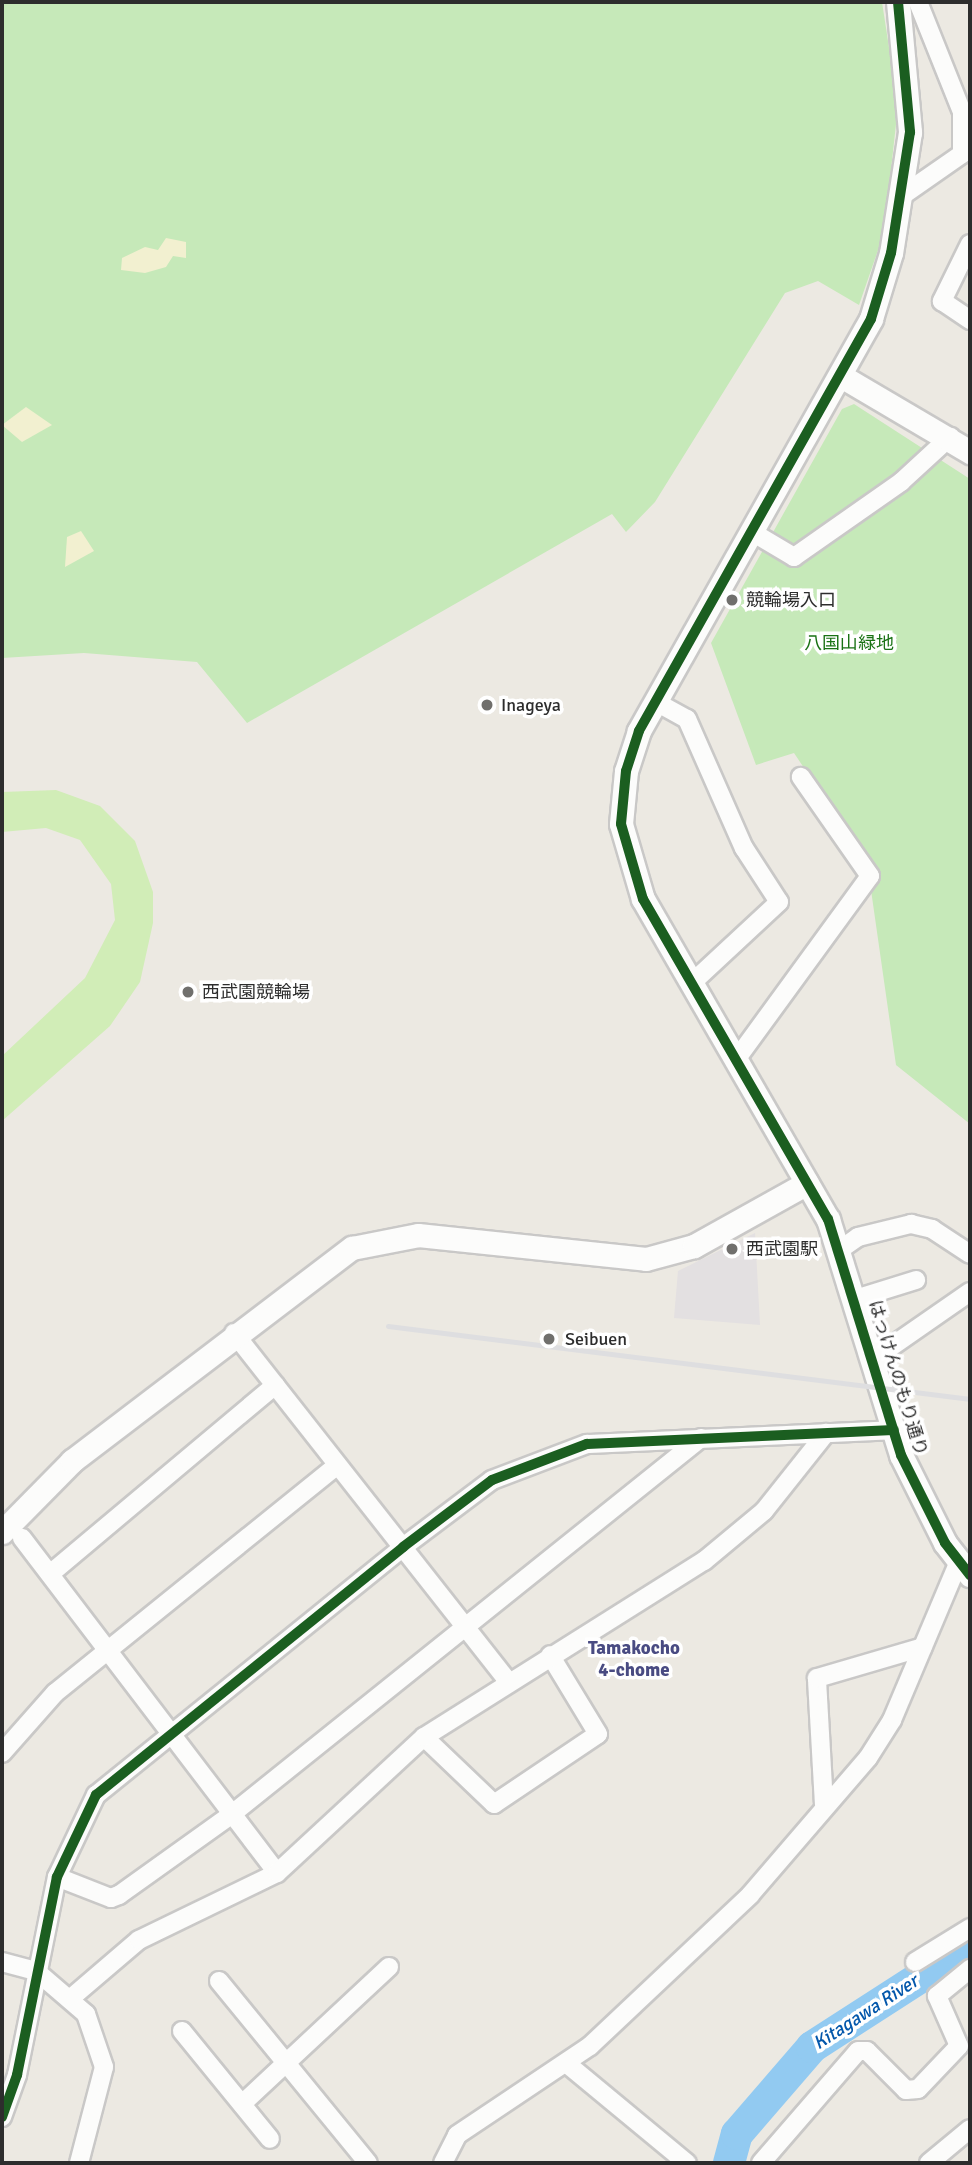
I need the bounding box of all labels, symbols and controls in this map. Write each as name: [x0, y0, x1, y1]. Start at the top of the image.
place label: 競輪場入口: [746, 589, 836, 611]
marker: 競輪場入口: [724, 592, 740, 608]
park label: 八国山緑地: [804, 632, 894, 654]
place label: Inageya: [501, 694, 561, 716]
marker: Inageya: [479, 697, 495, 713]
place label: 西武園競輪場: [202, 981, 310, 1003]
marker: 西武園競輪場: [180, 984, 196, 1000]
place label: 西武園駅: [746, 1238, 818, 1260]
marker: 西武園駅: [724, 1241, 740, 1257]
street label: はっけんのもり通り: [864, 1297, 932, 1459]
place label: Seibuen: [565, 1328, 627, 1350]
marker: Seibuen: [539, 1329, 559, 1349]
district label: Tamakocho 4-chome: [588, 1638, 680, 1682]
water label: Kitagawa River: [809, 1971, 923, 2055]

